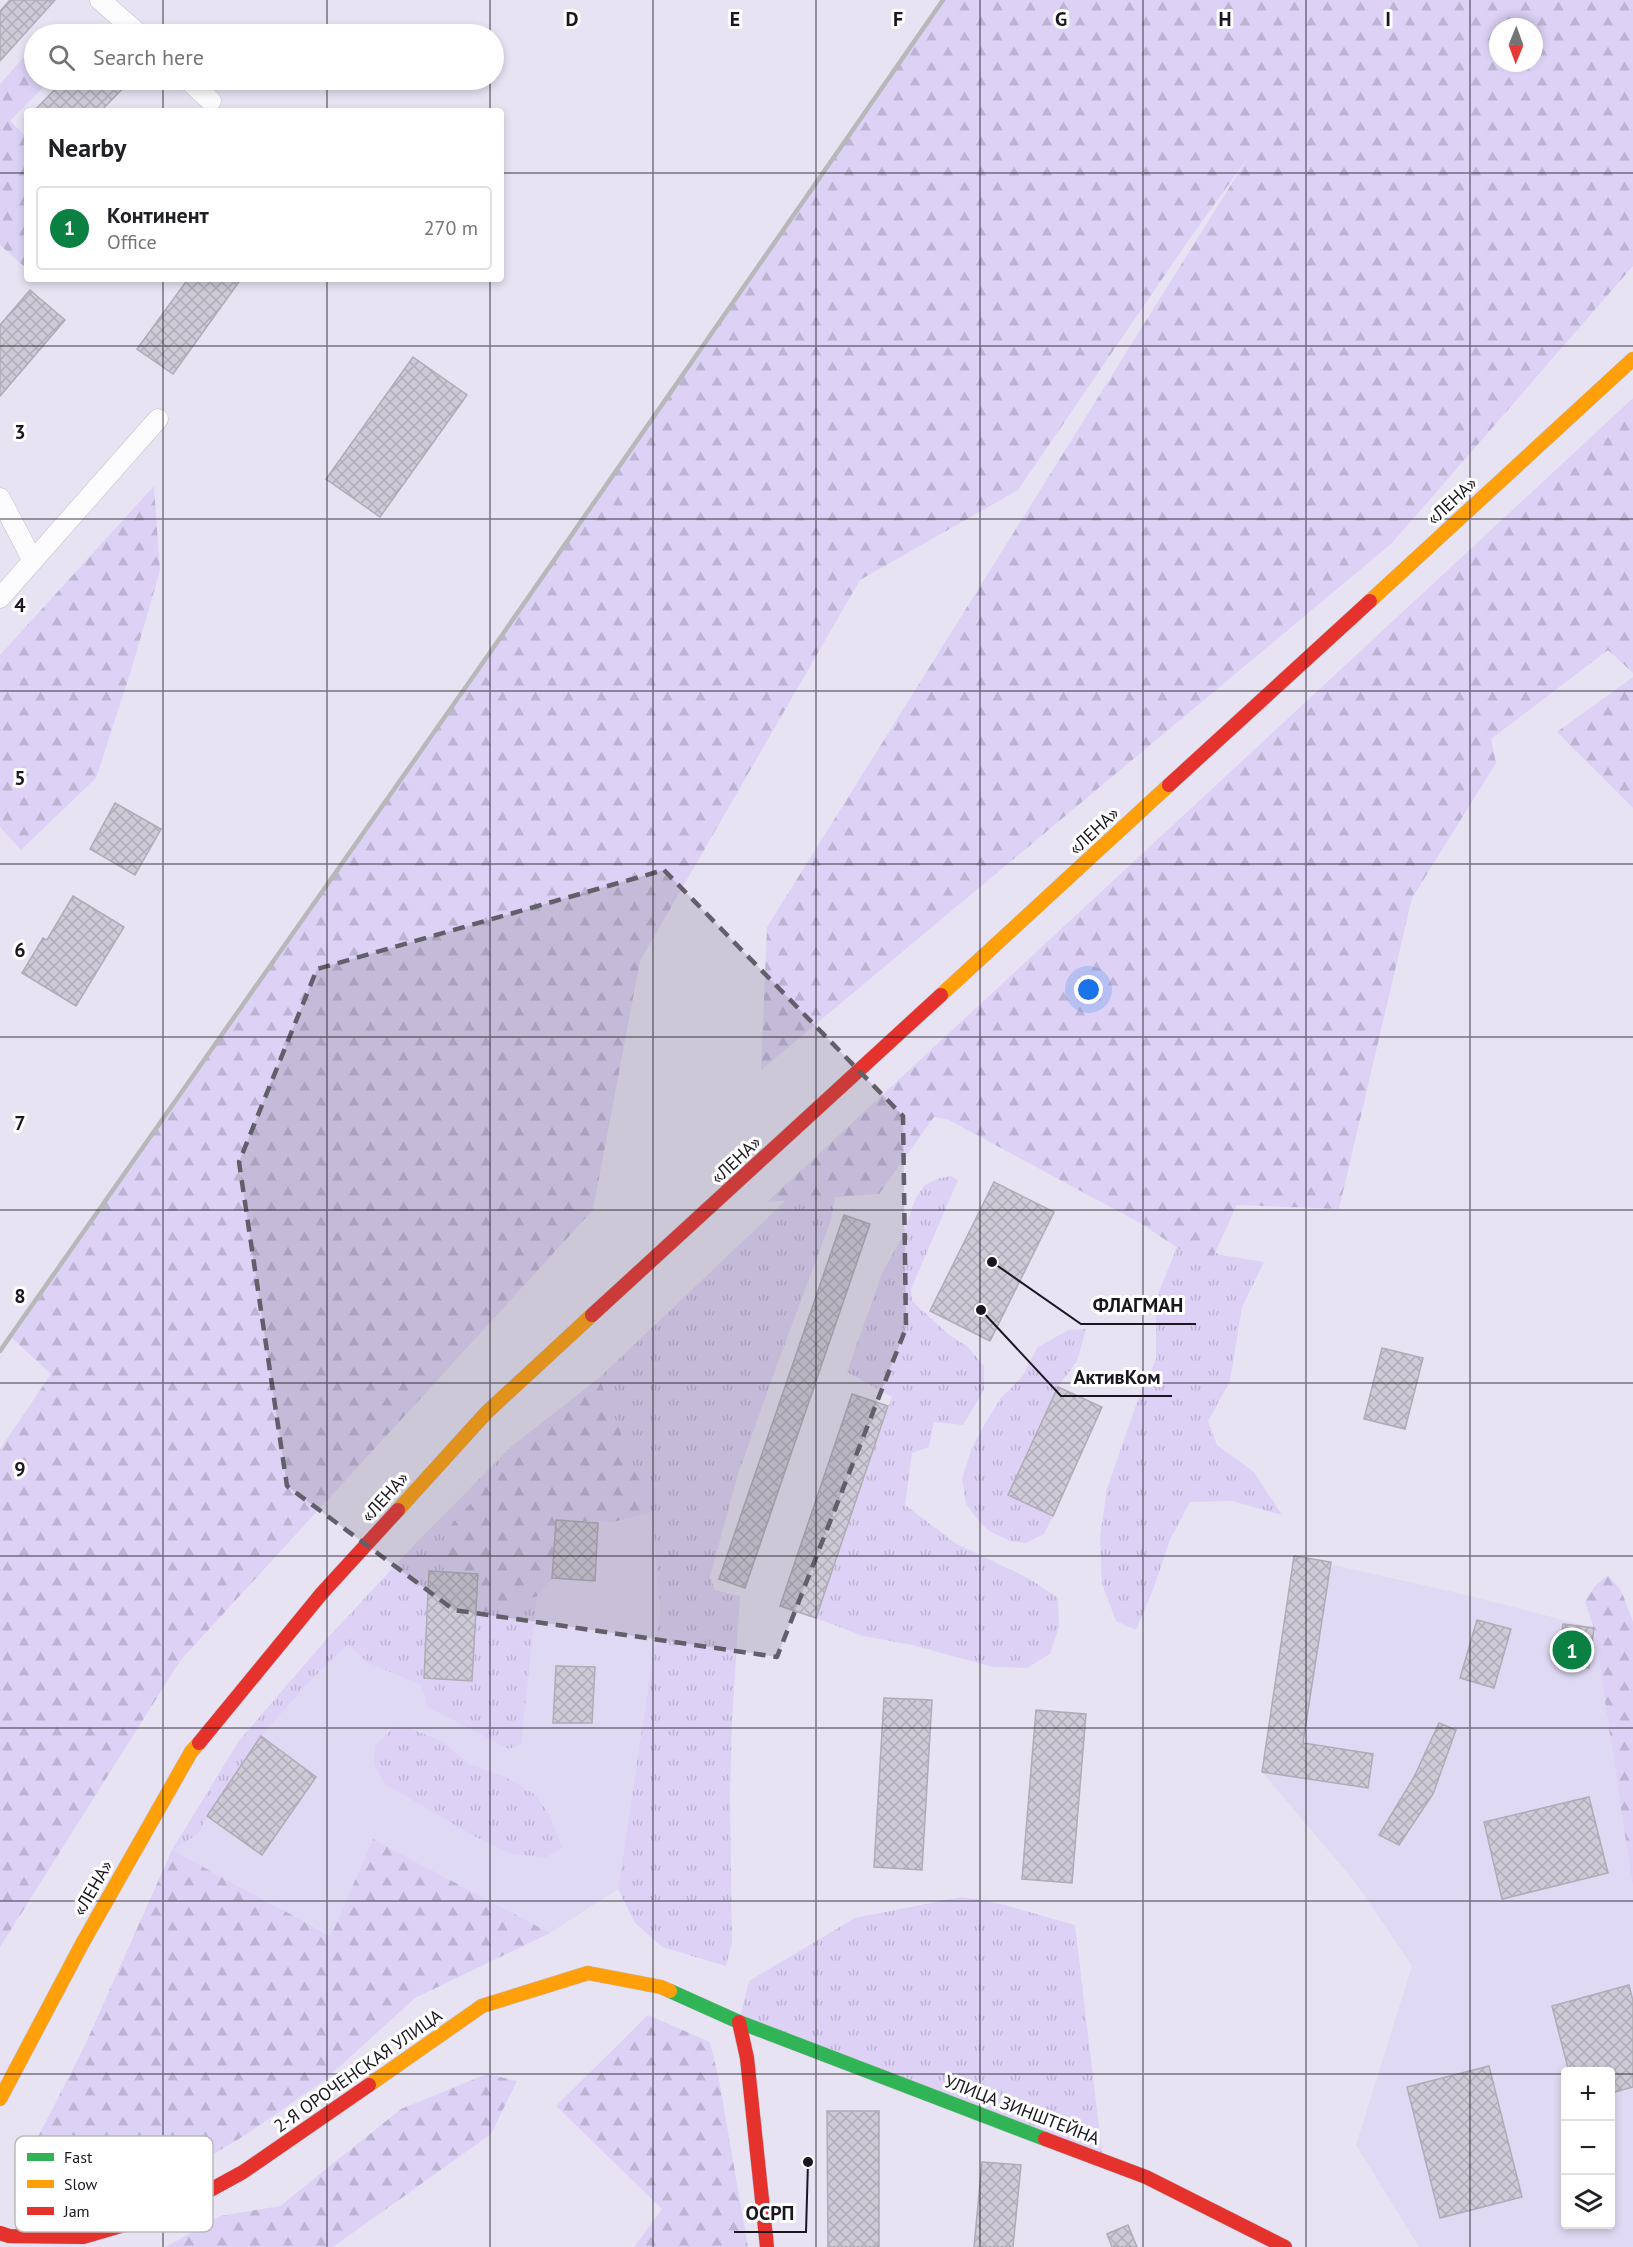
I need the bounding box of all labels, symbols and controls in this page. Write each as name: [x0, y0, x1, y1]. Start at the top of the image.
text: D: [566, 6, 579, 32]
text: E: [730, 6, 740, 32]
text: F: [893, 6, 903, 32]
text: G: [1055, 6, 1067, 32]
text: H: [1218, 6, 1232, 32]
text: I: [1385, 6, 1391, 32]
north arrow: [1489, 18, 1543, 72]
search box: [24, 24, 504, 90]
icon: search: [45, 41, 78, 74]
text: Search here: [93, 43, 204, 71]
text: Nearby: [48, 131, 126, 164]
text: Континент: [107, 201, 209, 229]
text: 1: [64, 215, 75, 241]
text: 270 m: [424, 215, 478, 241]
text: Office: [107, 229, 157, 255]
text: 3: [14, 419, 26, 445]
street label: «ЛЕНА»: [1422, 472, 1482, 530]
text: 4: [14, 592, 26, 618]
text: 5: [14, 765, 26, 791]
street label: «ЛЕНА»: [1064, 802, 1124, 860]
text: 6: [14, 937, 26, 963]
your location: [1074, 975, 1103, 1004]
text: 7: [14, 1110, 26, 1136]
street label: «ЛЕНА»: [706, 1131, 766, 1189]
text: 8: [14, 1283, 26, 1309]
callout: ФЛАГМАН: [1081, 1286, 1196, 1324]
text: ФЛАГМАН: [1093, 1292, 1183, 1318]
callout: АктивКом: [1061, 1358, 1172, 1396]
text: АктивКом: [1073, 1364, 1161, 1390]
text: 9: [14, 1456, 26, 1482]
street label: «ЛЕНА»: [356, 1466, 413, 1527]
pin: 1: [1552, 1628, 1592, 1672]
street label: «ЛЕНА»: [67, 1856, 118, 1920]
street label: 2-Я ОРОЧЕНСКАЯ УЛИЦА: [269, 2003, 447, 2137]
map controls: [1561, 2067, 1615, 2229]
button: +: [1561, 2067, 1615, 2121]
street label: УЛИЦА ЗИНШТЕЙНА: [941, 2069, 1103, 2150]
button: −: [1561, 2121, 1615, 2175]
legend: [15, 2136, 213, 2232]
text: Fast: [64, 2147, 93, 2167]
text: Slow: [64, 2174, 98, 2194]
button: layers: [1561, 2175, 1615, 2229]
callout: ОСРП: [734, 2194, 806, 2232]
text: ОСРП: [746, 2200, 794, 2226]
text: Jam: [63, 2201, 90, 2221]

